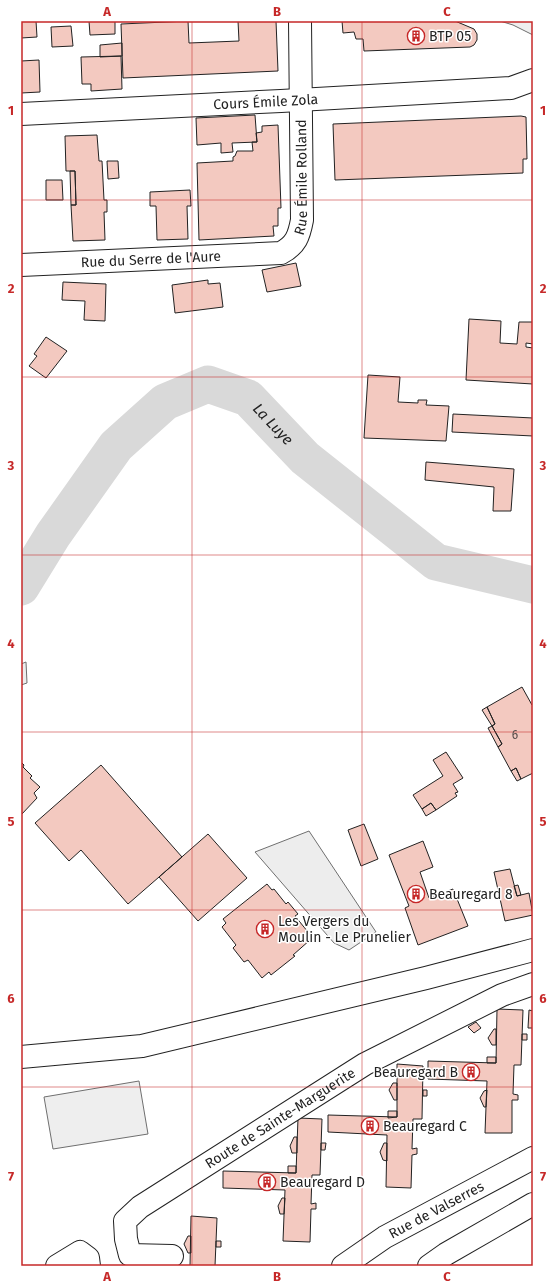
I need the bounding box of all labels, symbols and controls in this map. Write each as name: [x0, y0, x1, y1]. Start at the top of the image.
text: A: [102, 4, 111, 19]
text: B: [273, 4, 281, 19]
text: C: [443, 4, 451, 19]
building icon: BTP 05: [406, 26, 426, 46]
place label: BTP 05: [429, 28, 471, 45]
street label: Cours Émile Zola: [213, 91, 319, 113]
text: 1: [8, 103, 14, 118]
text: 1: [540, 103, 546, 118]
street label: Rue Émile Rolland: [291, 119, 311, 237]
street label: Rue du Serre de l'Aure: [80, 248, 221, 271]
text: 2: [8, 281, 15, 296]
text: 2: [540, 281, 547, 296]
water label: La Luye: [249, 400, 297, 449]
text: 3: [7, 458, 15, 473]
text: 3: [539, 458, 547, 473]
text: 4: [7, 636, 15, 651]
text: 4: [539, 636, 547, 651]
house number: 6: [512, 728, 518, 742]
text: 5: [8, 814, 15, 829]
text: 5: [540, 814, 547, 829]
building icon: Beauregard 8: [406, 884, 426, 904]
place label: Beauregard 8: [429, 886, 513, 903]
place label: Les Vergers du Moulin - Le Prunelier: [278, 913, 411, 946]
building icon: Les Vergers du Moulin - Le Prunelier: [255, 919, 275, 939]
text: 6: [7, 991, 15, 1006]
text: 6: [539, 991, 547, 1006]
building icon: Beauregard B: [461, 1062, 481, 1082]
street label: Route de Sainte-Marguerite: [202, 1064, 359, 1172]
place label: Beauregard B: [373, 1064, 458, 1081]
building icon: Beauregard C: [360, 1116, 380, 1136]
place label: Beauregard C: [383, 1118, 467, 1135]
text: 7: [8, 1169, 14, 1184]
text: 7: [540, 1169, 546, 1184]
building icon: Beauregard D: [257, 1172, 277, 1192]
place label: Beauregard D: [280, 1174, 365, 1191]
street label: Rue de Valserres: [386, 1178, 487, 1242]
text: A: [102, 1269, 111, 1284]
text: B: [273, 1269, 281, 1284]
text: C: [443, 1269, 451, 1284]

